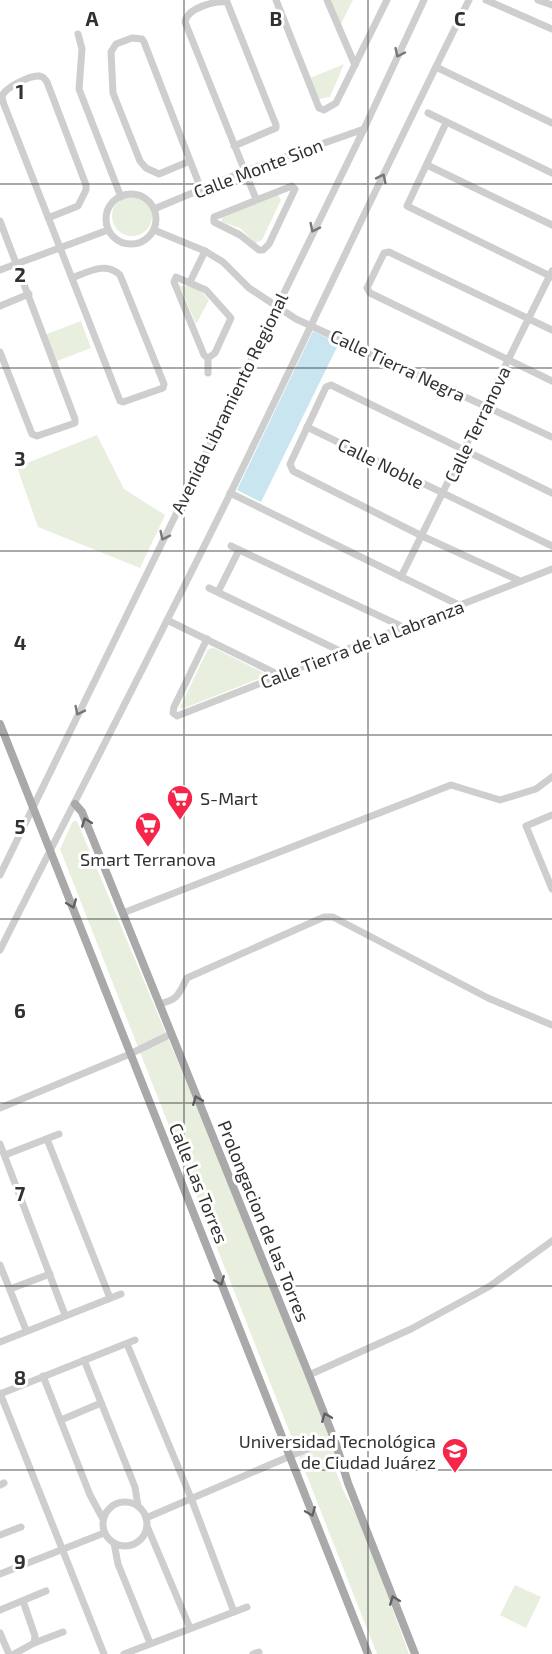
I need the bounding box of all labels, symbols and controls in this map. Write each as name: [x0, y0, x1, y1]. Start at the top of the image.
text: A: [85, 6, 99, 30]
text: B: [270, 6, 282, 30]
text: C: [454, 6, 466, 30]
one-way arrow: [395, 46, 407, 57]
text: 1: [16, 79, 24, 103]
street label: Calle Monte Sion: [190, 133, 326, 203]
one-way arrow: [375, 173, 386, 184]
one-way arrow: [310, 222, 322, 233]
text: 2: [14, 262, 26, 286]
street label: Avenida Libramiento Regional: [166, 289, 292, 517]
street label: Calle Tierra Negra: [327, 324, 469, 406]
street label: Calle Terranova: [439, 362, 515, 486]
street label: Calle Noble: [335, 433, 427, 493]
text: 3: [14, 446, 26, 470]
one-way arrow: [160, 529, 172, 540]
street label: Calle Tierra de la Labranza: [257, 595, 467, 693]
text: 4: [14, 630, 27, 654]
one-way arrow: [75, 705, 86, 715]
supermarket icon: S-Mart: [165, 783, 195, 821]
place label: S-Mart: [200, 787, 258, 809]
supermarket icon: Smart Terranova: [133, 810, 163, 848]
text: 5: [14, 814, 26, 838]
one-way arrow: [81, 817, 93, 828]
place label: Smart Terranova: [80, 848, 216, 870]
one-way arrow: [65, 898, 77, 909]
text: 6: [14, 998, 26, 1022]
one-way arrow: [192, 1095, 204, 1106]
street label: Prolongacion de las Torres: [213, 1117, 315, 1325]
street label: Calle Las Torres: [165, 1120, 233, 1246]
text: 7: [15, 1181, 26, 1205]
one-way arrow: [213, 1275, 225, 1286]
text: 8: [14, 1365, 26, 1389]
one-way arrow: [321, 1412, 333, 1423]
place label: Universidad Tecnológica de Ciudad Juárez: [239, 1430, 436, 1473]
school or university icon: Universidad Tecnológica de Ciudad Juárez: [440, 1436, 470, 1474]
one-way arrow: [304, 1506, 317, 1516]
text: 9: [14, 1549, 26, 1573]
one-way arrow: [389, 1595, 401, 1606]

